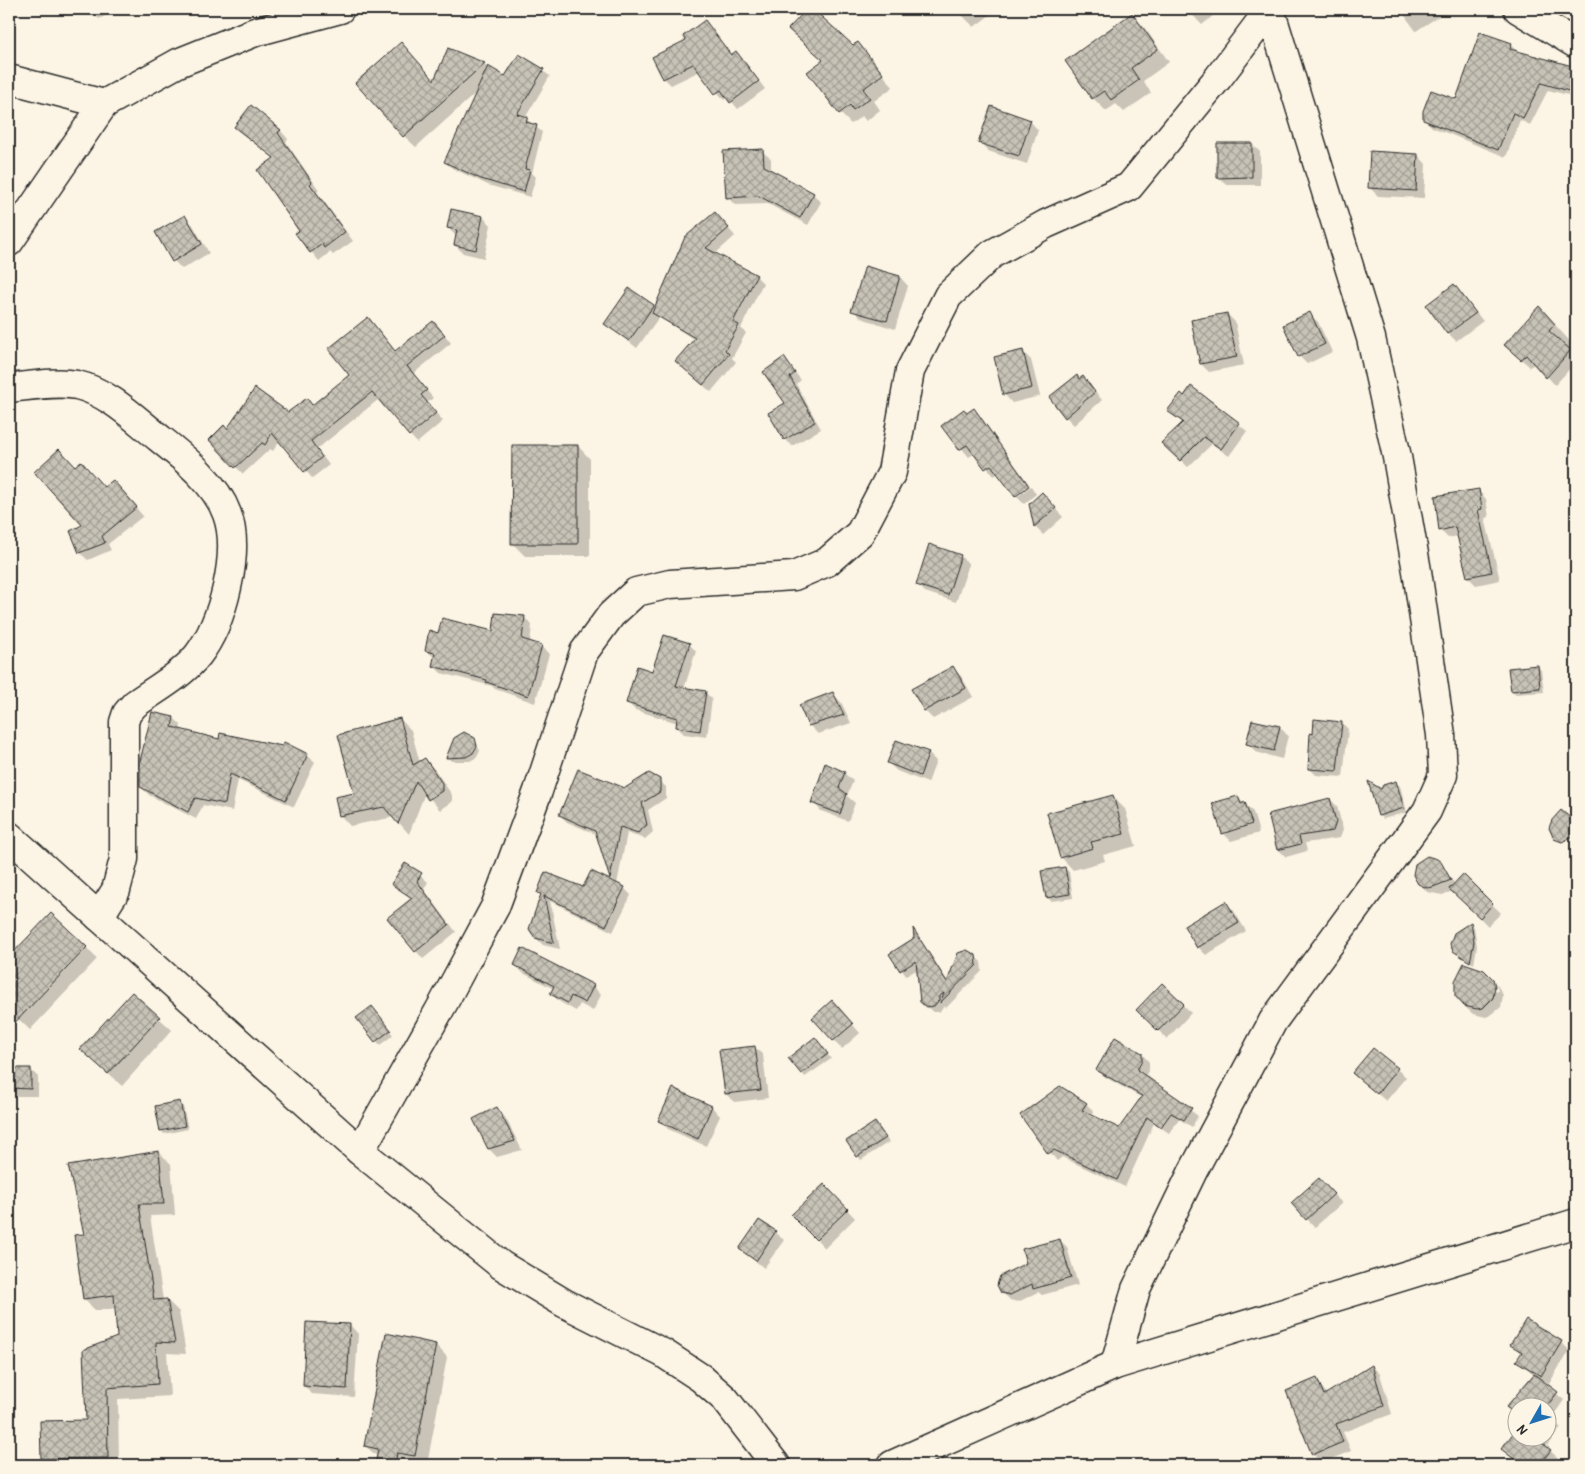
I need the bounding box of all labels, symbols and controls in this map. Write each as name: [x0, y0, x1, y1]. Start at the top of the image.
north arrow: [1508, 1396, 1558, 1446]
text: N: [1511, 1421, 1531, 1439]

